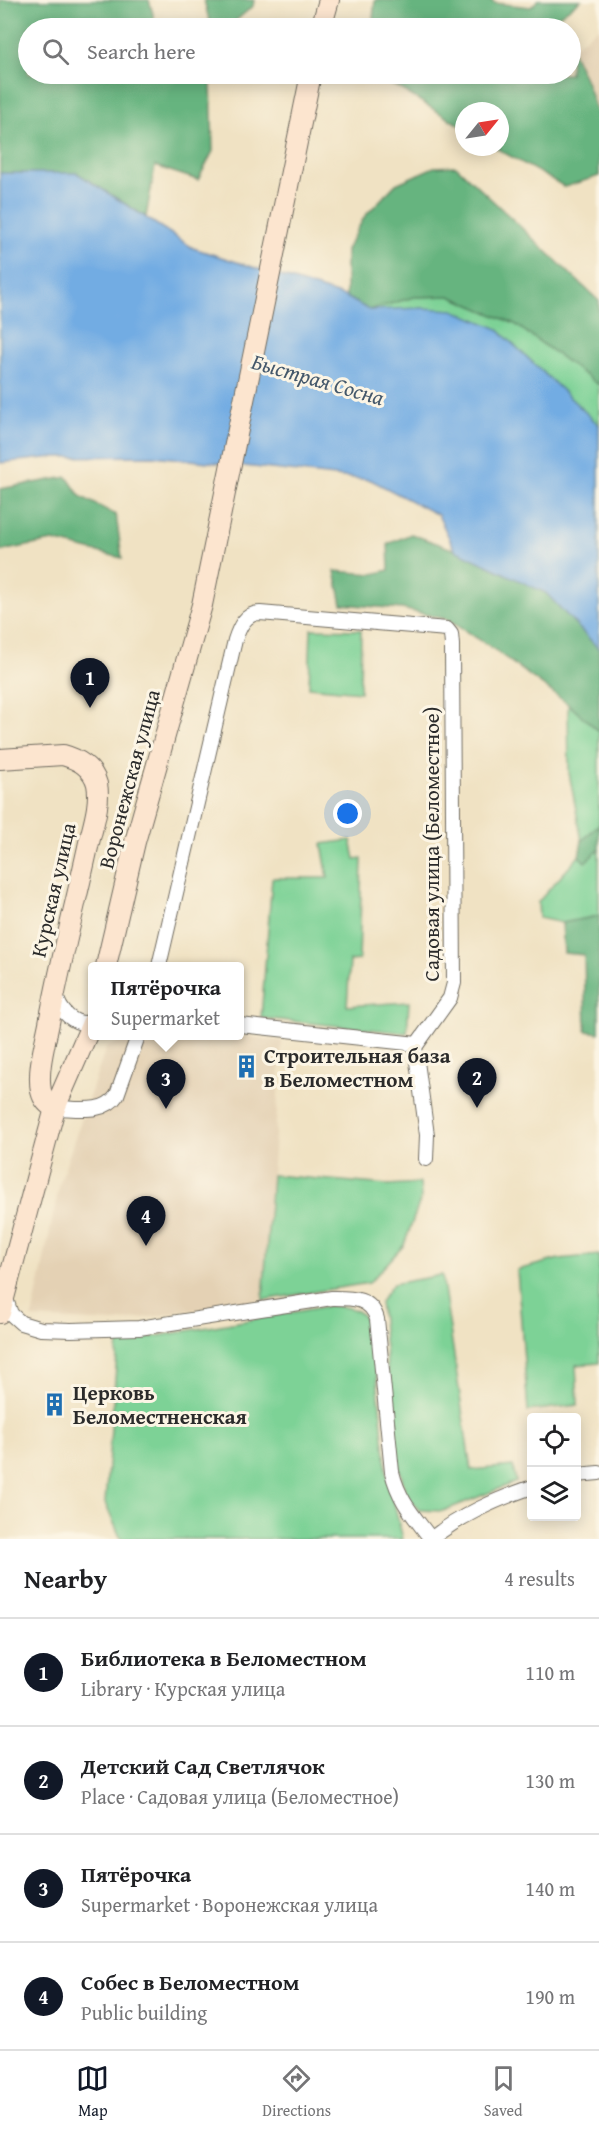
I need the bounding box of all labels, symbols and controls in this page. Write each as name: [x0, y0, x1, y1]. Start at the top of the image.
search box: [18, 18, 581, 84]
icon: search: [39, 35, 72, 68]
text: Search here: [87, 35, 196, 67]
north arrow: [455, 102, 509, 156]
water label: Быстрая Сосна: [248, 345, 388, 413]
pin: 1: [70, 658, 110, 708]
street label: Воронежская улица: [90, 686, 168, 872]
street label: Садовая улица (Беломестное): [416, 707, 447, 981]
your location: [333, 799, 362, 828]
street label: Курская улица: [22, 820, 84, 960]
popup: [88, 962, 244, 1040]
text: Пятёрочка: [111, 971, 221, 1003]
text: Supermarket: [111, 1003, 220, 1032]
place label: Строительная база в Беломестном: [264, 1040, 451, 1095]
building icon: Строительная база в Беломестном: [233, 1054, 259, 1080]
pin: 2: [458, 1058, 496, 1108]
pin: 3: [146, 1060, 186, 1109]
pin: 4: [126, 1196, 166, 1246]
place label: Церковь Беломестненская: [73, 1377, 247, 1432]
building icon: Церковь Беломестненская: [42, 1391, 68, 1417]
map controls: [527, 1413, 581, 1521]
button: locate: [527, 1413, 581, 1467]
button: layers: [527, 1467, 581, 1521]
text: Nearby: [24, 1559, 107, 1598]
text: 4 results: [504, 1564, 575, 1593]
text: Библиотека в Беломестном: [81, 1642, 367, 1674]
text: 1: [38, 1658, 49, 1687]
text: 110 m: [525, 1658, 575, 1687]
text: Library · Курская улица: [81, 1674, 285, 1703]
text: Детский Сад Светлячок: [81, 1750, 325, 1782]
text: 2: [38, 1766, 49, 1795]
text: 130 m: [525, 1766, 575, 1795]
text: Place · Садовая улица (Беломестное): [81, 1782, 399, 1811]
text: Пятёрочка: [81, 1858, 191, 1890]
text: 3: [38, 1874, 49, 1903]
text: 140 m: [525, 1874, 575, 1903]
text: Supermarket · Воронежская улица: [81, 1890, 378, 1919]
text: Собес в Беломестном: [81, 1966, 299, 1998]
text: 4: [38, 1982, 49, 2011]
text: 190 m: [525, 1982, 575, 2011]
text: Public building: [81, 1998, 207, 2027]
tab: Map: [76, 2062, 109, 2122]
tab: Directions: [262, 2062, 331, 2122]
tab: Saved: [484, 2062, 523, 2122]

